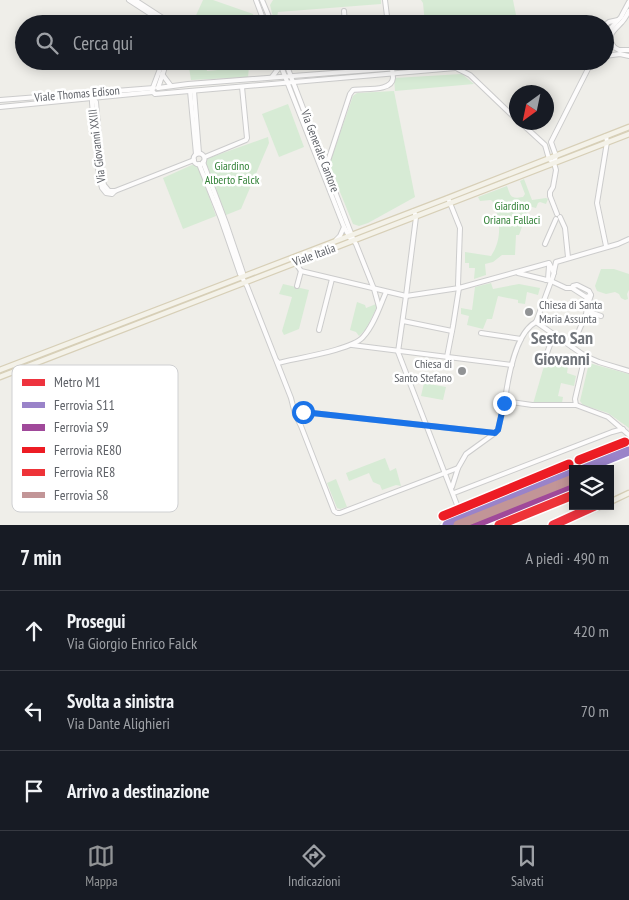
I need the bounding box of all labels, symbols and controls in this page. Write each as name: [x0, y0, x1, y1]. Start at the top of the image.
search box: [15, 15, 614, 70]
icon: search: [33, 29, 61, 57]
text: Cerca qui: [73, 31, 133, 55]
street label: Viale Thomas Edison: [33, 82, 120, 105]
north arrow: [509, 85, 554, 130]
street label: Via Generale Cantore: [298, 107, 343, 194]
street label: Via Giovanni XXIII: [85, 108, 109, 185]
park label: Giardino Alberto Falck: [205, 158, 260, 187]
park label: Giardino Oriana Fallaci: [484, 198, 540, 227]
street label: Viale Italia: [289, 240, 337, 270]
place label: Chiesa di Santa Maria Assunta: [539, 297, 603, 326]
marker: Chiesa di Santa Maria Assunta: [523, 306, 535, 318]
district label: Sesto San Giovanni: [531, 326, 593, 370]
place label: Chiesa di Santo Stefano: [394, 356, 452, 385]
legend: [12, 365, 178, 512]
marker: Chiesa di Santo Stefano: [456, 365, 468, 377]
text: Metro M1: [54, 373, 101, 391]
route end: [493, 392, 516, 415]
text: Ferrovia S11: [54, 396, 115, 414]
route start: [292, 401, 315, 424]
text: Ferrovia S9: [54, 418, 108, 436]
text: Ferrovia RE80: [54, 441, 122, 459]
text: Ferrovia RE8: [54, 463, 115, 481]
map controls: [569, 465, 614, 510]
button: layers: [569, 465, 614, 510]
text: Ferrovia S8: [54, 486, 108, 504]
text: 7 min: [20, 544, 62, 571]
text: A piedi · 490 m: [526, 548, 609, 568]
text: Prosegui: [67, 609, 126, 633]
icon: ahead: [20, 617, 48, 645]
text: 420 m: [574, 621, 609, 641]
text: Via Giorgio Enrico Falck: [67, 633, 197, 653]
text: Svolta a sinistra: [67, 689, 174, 713]
icon: left: [20, 697, 48, 725]
text: 70 m: [581, 701, 609, 721]
text: Via Dante Alighieri: [67, 713, 170, 733]
icon: arrive: [20, 777, 48, 805]
text: Arrivo a destinazione: [67, 779, 210, 803]
tab: Mappa: [85, 842, 118, 890]
tab: Indicazioni: [288, 842, 340, 890]
tab: Salvati: [511, 842, 544, 890]

